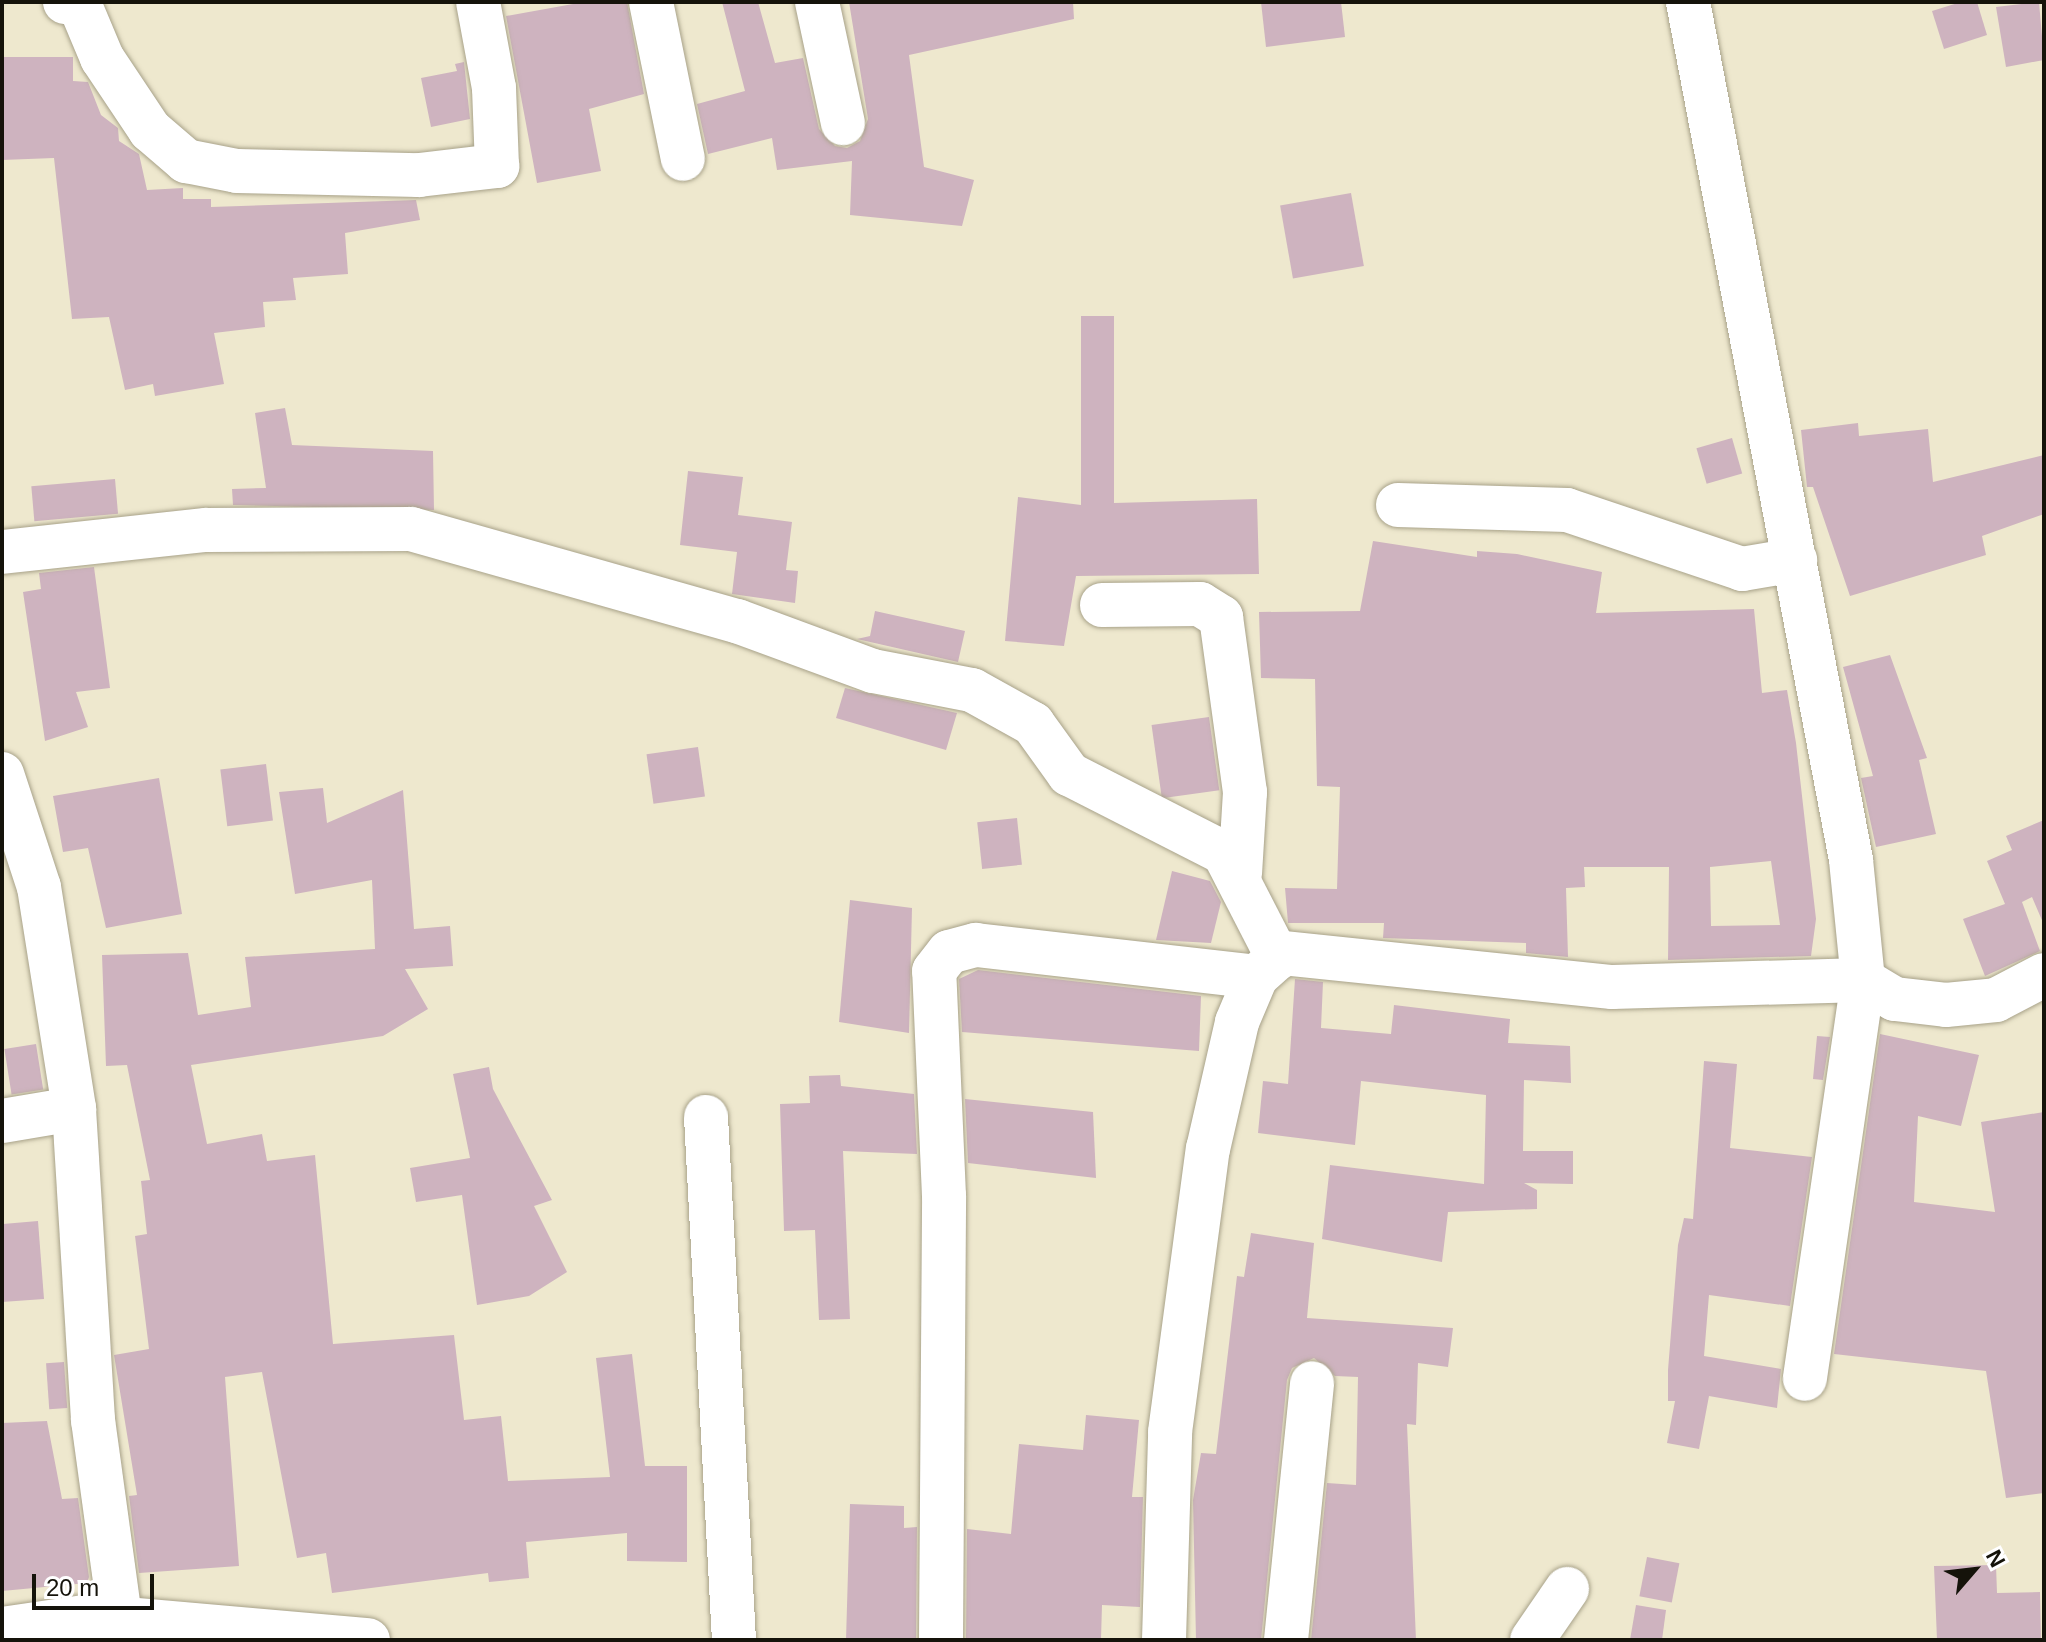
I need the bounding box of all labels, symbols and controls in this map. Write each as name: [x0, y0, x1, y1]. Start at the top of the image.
north arrow: [1934, 1530, 2014, 1610]
text: N: [1981, 1546, 2010, 1571]
scale bar: [36, 1558, 158, 1608]
text: 20 m: [46, 1574, 99, 1601]

